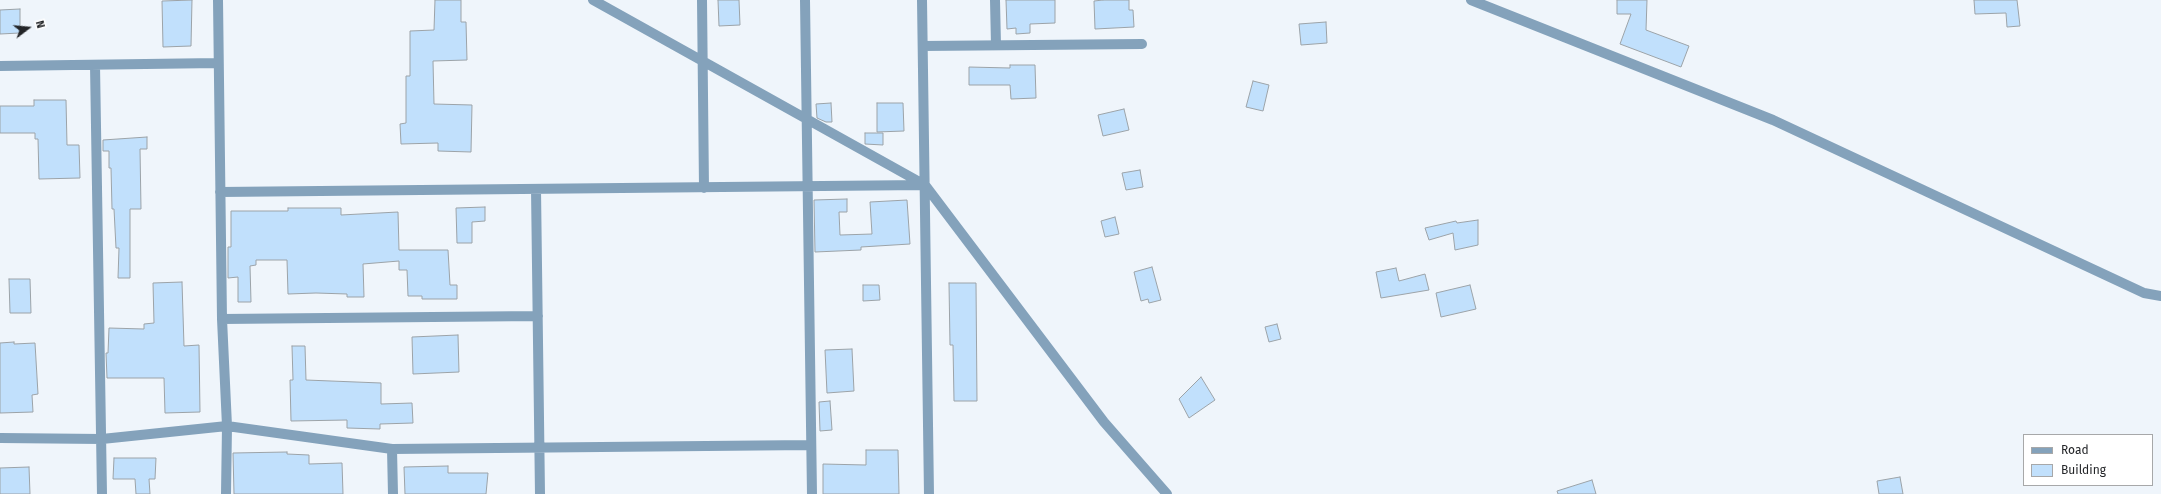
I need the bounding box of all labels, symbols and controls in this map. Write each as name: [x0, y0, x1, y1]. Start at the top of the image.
north arrow: [8, 8, 48, 48]
text: N: [33, 19, 47, 30]
legend: [2023, 434, 2153, 486]
text: Road: [2061, 443, 2089, 457]
text: Building: [2061, 463, 2106, 477]

